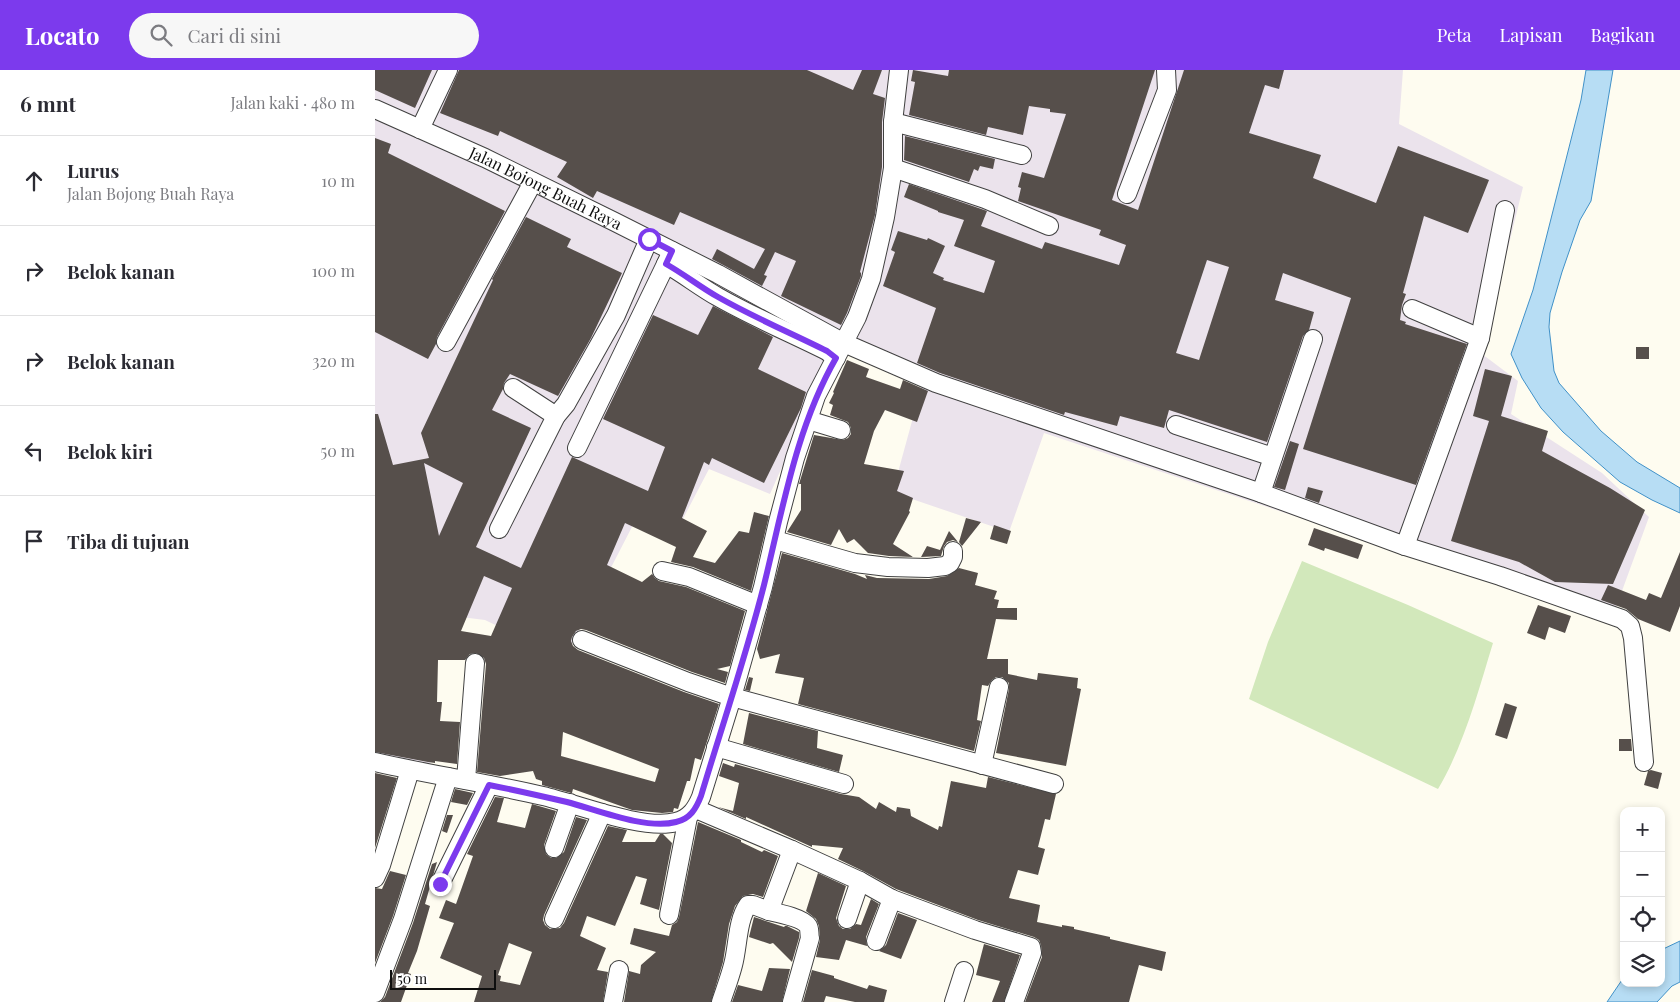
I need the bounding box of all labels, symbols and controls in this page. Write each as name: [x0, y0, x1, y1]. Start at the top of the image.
search box: [129, 13, 479, 58]
text: Locato: [25, 19, 99, 51]
icon: search: [147, 21, 175, 49]
text: Cari di sini: [187, 22, 281, 48]
text: Peta: [1437, 23, 1472, 47]
text: Lapisan: [1500, 23, 1563, 47]
text: Bagikan: [1591, 23, 1655, 47]
text: 6 mnt: [20, 89, 76, 117]
text: Jalan kaki · 480 m: [231, 92, 355, 113]
street label: Jalan Bojong Buah Raya: [465, 141, 626, 234]
text: Lurus: [67, 157, 119, 183]
icon: ahead: [20, 167, 48, 195]
text: 10 m: [321, 170, 355, 191]
text: Jalan Bojong Buah Raya: [67, 183, 234, 204]
route start: [638, 228, 661, 251]
icon: right: [20, 257, 48, 285]
text: Belok kanan: [67, 258, 175, 284]
text: 100 m: [312, 260, 355, 281]
icon: right: [20, 347, 48, 375]
text: Belok kanan: [67, 348, 175, 374]
text: 320 m: [312, 350, 355, 371]
icon: left: [20, 437, 48, 465]
text: Belok kiri: [67, 438, 153, 464]
text: 50 m: [321, 440, 355, 461]
icon: arrive: [20, 527, 48, 555]
text: Tiba di tujuan: [67, 528, 189, 554]
map controls: [1620, 807, 1665, 987]
button: +: [1620, 807, 1665, 852]
button: −: [1620, 852, 1665, 897]
route end: [429, 873, 452, 896]
button: locate: [1620, 897, 1665, 942]
button: layers: [1620, 942, 1665, 987]
scale bar: [390, 967, 496, 990]
text: 50 m: [397, 969, 427, 988]

